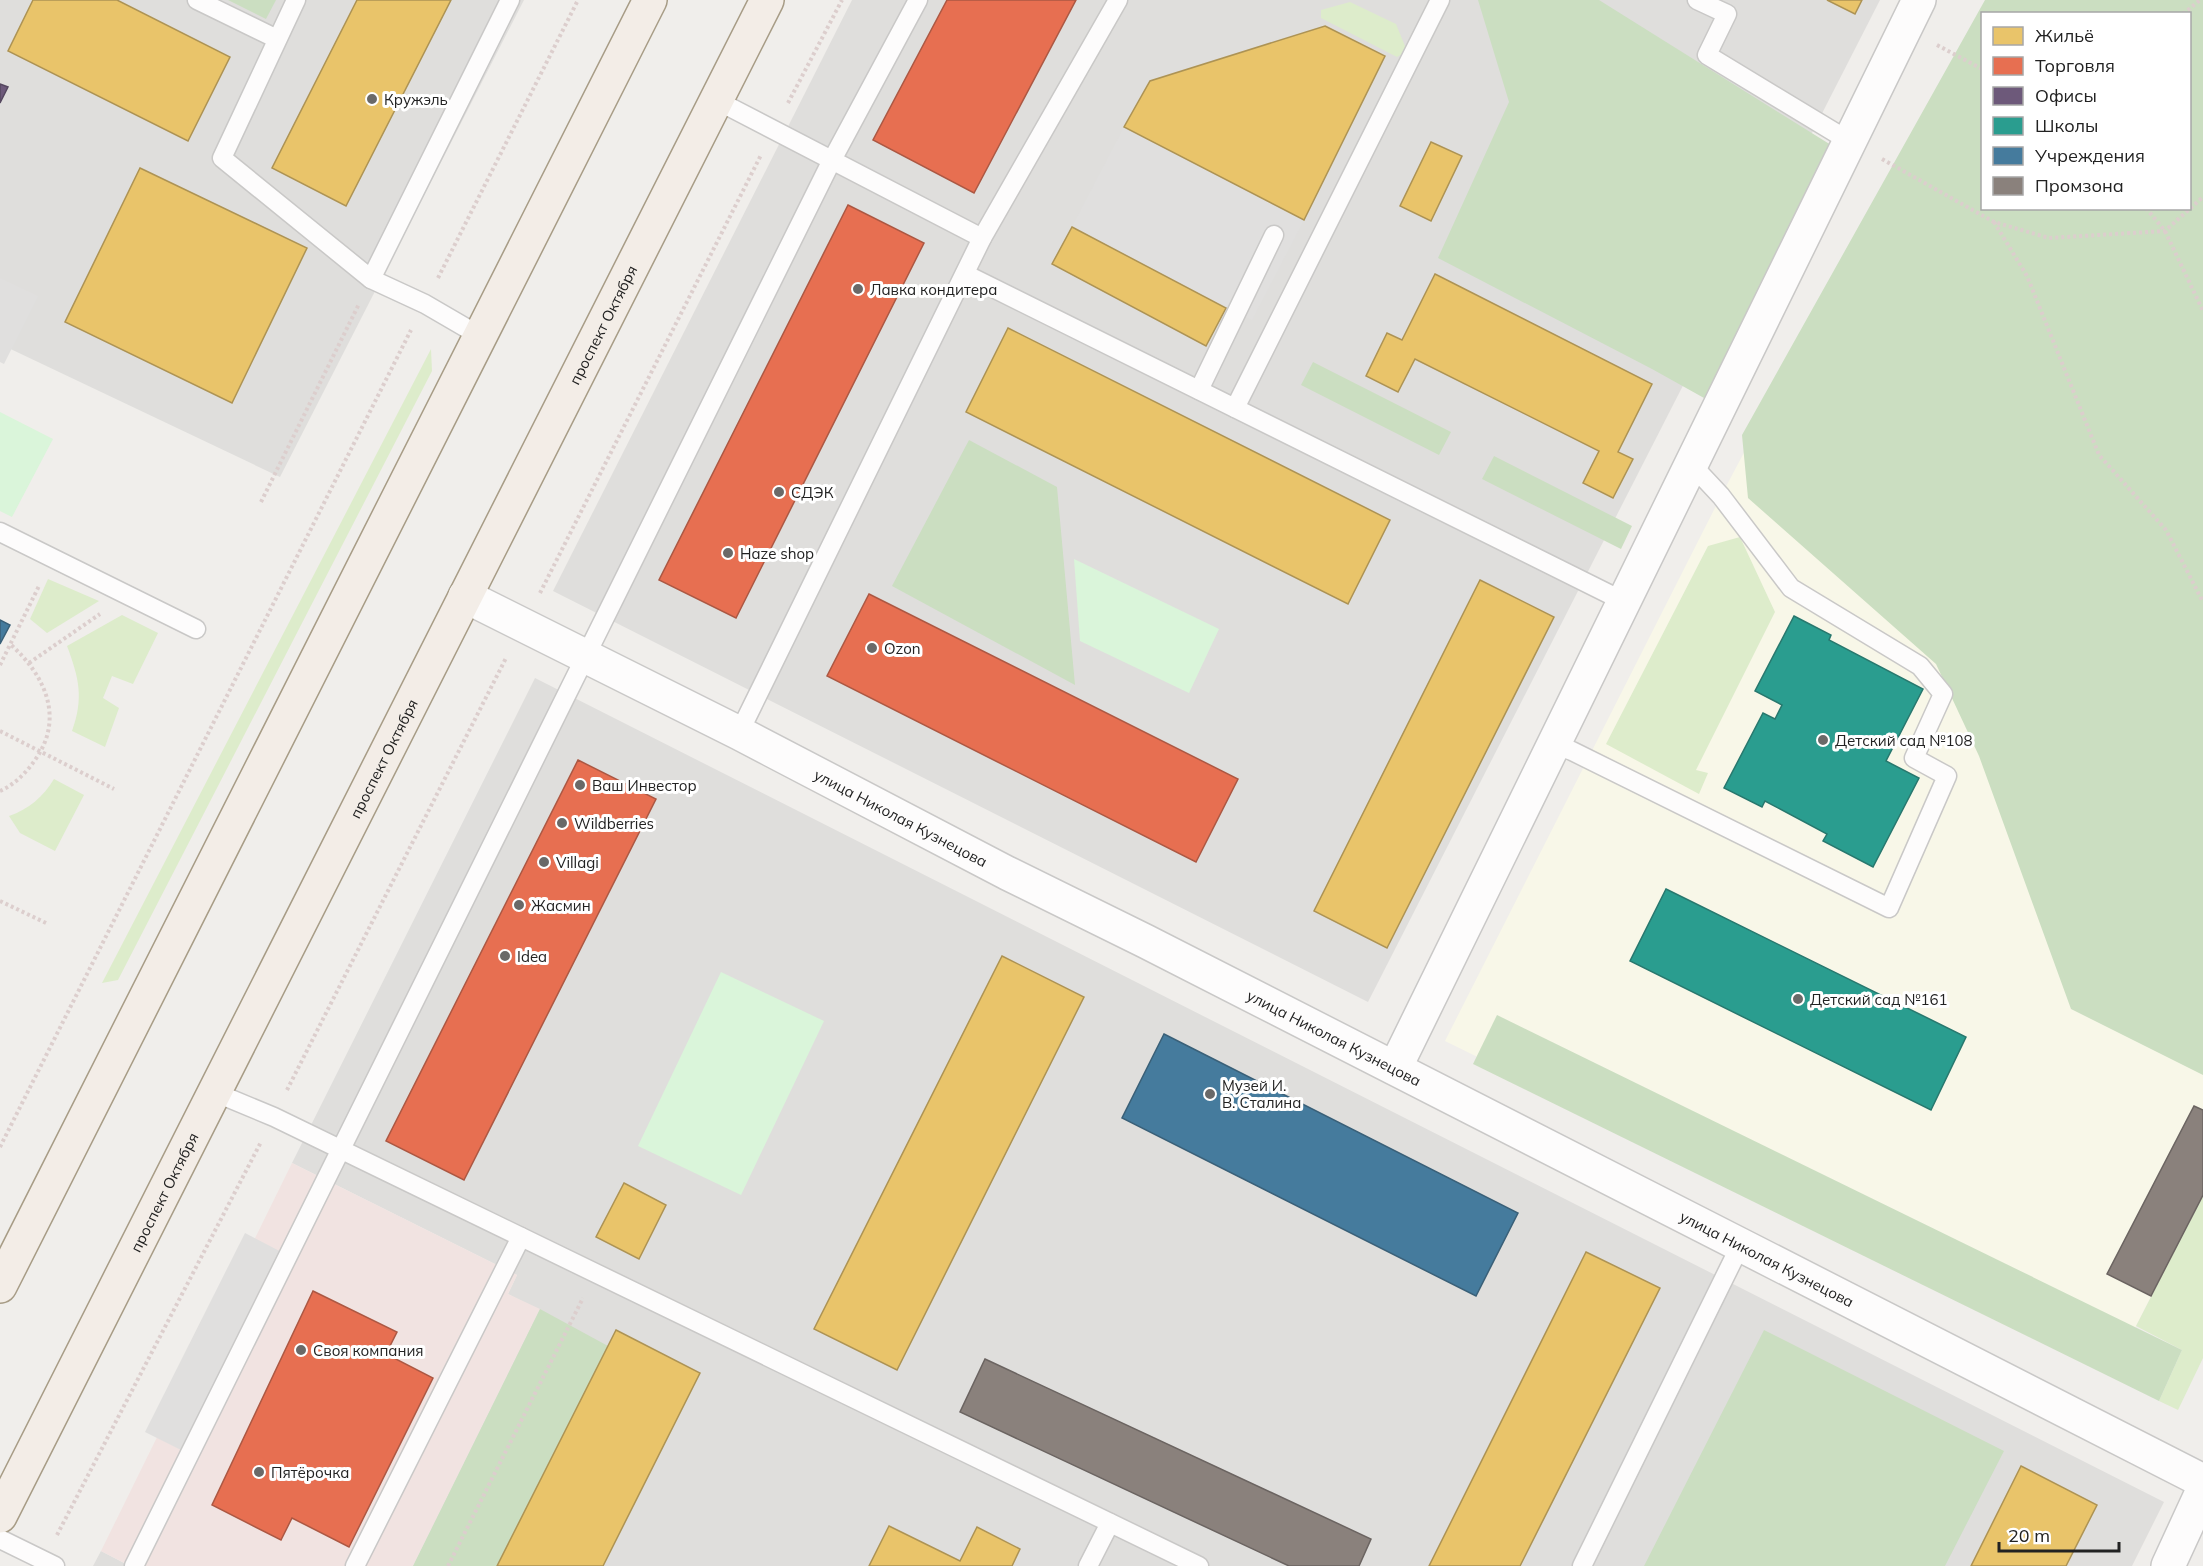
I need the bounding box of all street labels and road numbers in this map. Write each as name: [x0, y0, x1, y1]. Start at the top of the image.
street label: проспект Октября: [565, 262, 641, 388]
street label: проспект Октября: [345, 696, 421, 821]
street label: улица Николая Кузнецова: [811, 765, 991, 871]
street label: улица Николая Кузнецова: [1244, 985, 1424, 1090]
street label: проспект Октября: [126, 1129, 202, 1255]
street label: улица Николая Кузнецова: [1677, 1206, 1857, 1311]

